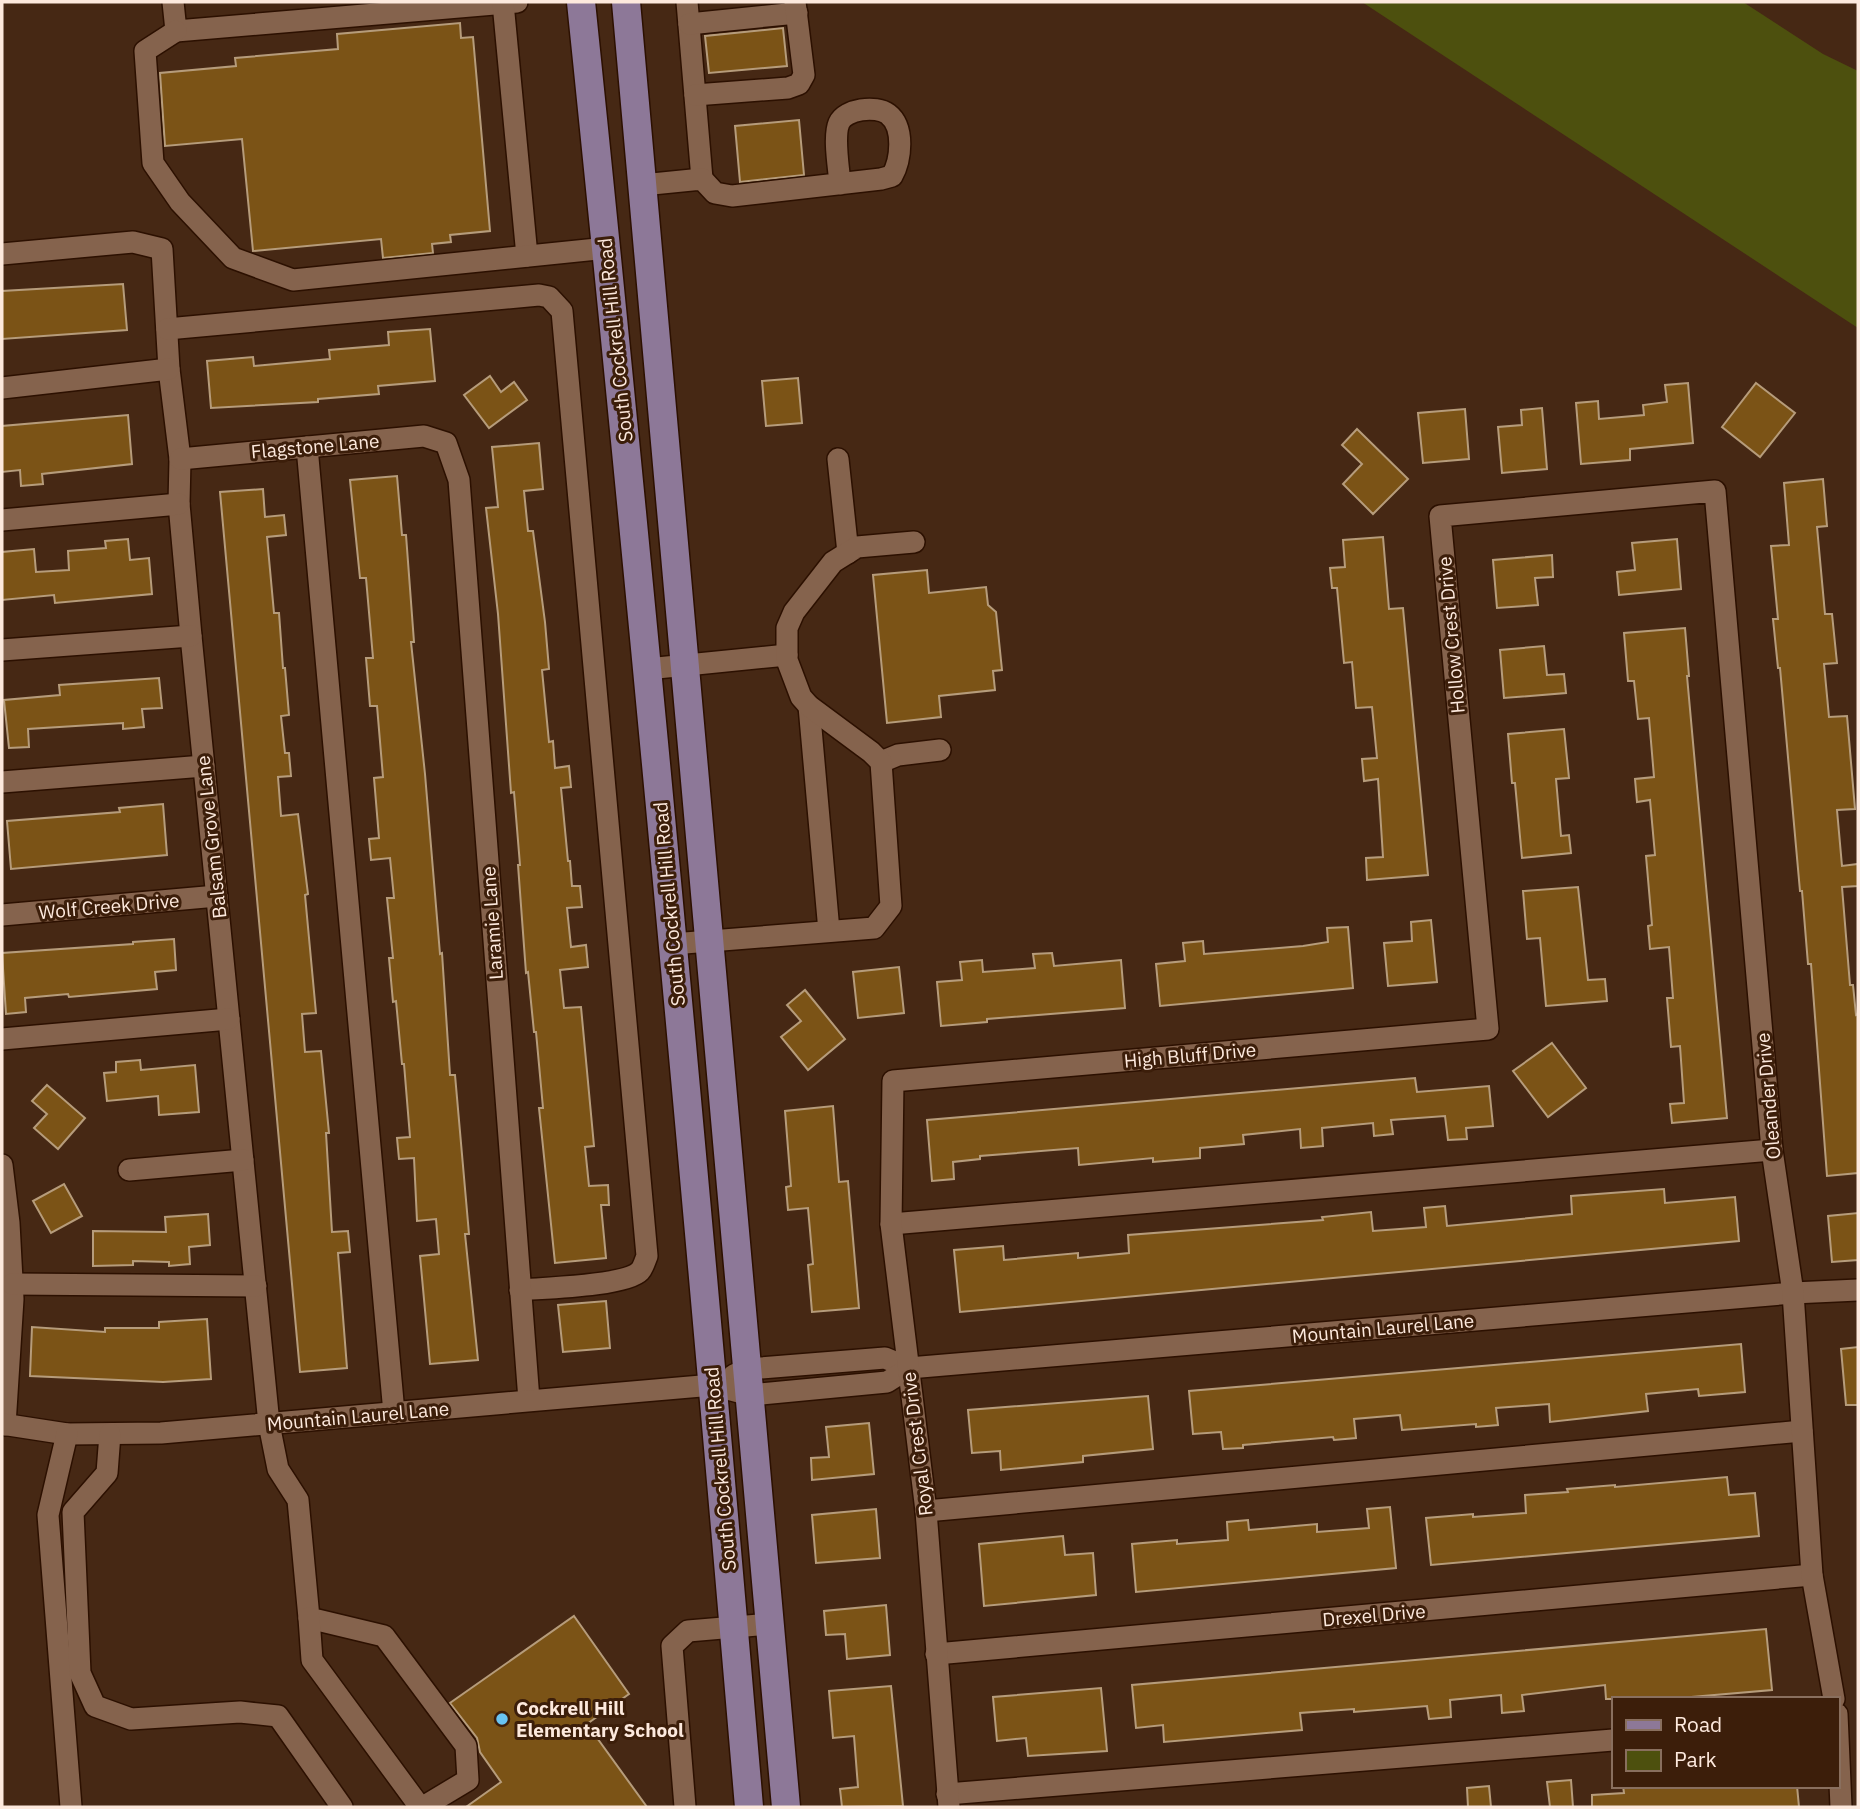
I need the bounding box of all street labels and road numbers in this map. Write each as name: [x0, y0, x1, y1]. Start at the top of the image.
street label: South Cockrell Hill Road: [592, 237, 638, 443]
street label: Flagstone Lane: [250, 428, 380, 464]
street label: Hollow Crest Drive: [1432, 556, 1470, 714]
street label: Balsam Grove Lane: [191, 754, 231, 920]
street label: South Cockrell Hill Road: [648, 801, 690, 1007]
street label: Laramie Lane: [476, 865, 508, 981]
street label: Wolf Creek Drive: [38, 888, 180, 924]
street label: Oleander Drive: [1751, 1032, 1785, 1160]
street label: High Bluff Drive: [1123, 1037, 1257, 1073]
street label: Mountain Laurel Lane: [1291, 1308, 1475, 1348]
street label: South Cockrell Hill Road: [699, 1366, 741, 1572]
street label: Royal Crest Drive: [896, 1371, 938, 1517]
street label: Mountain Laurel Lane: [266, 1396, 450, 1436]
street label: Drexel Drive: [1321, 1599, 1427, 1631]

